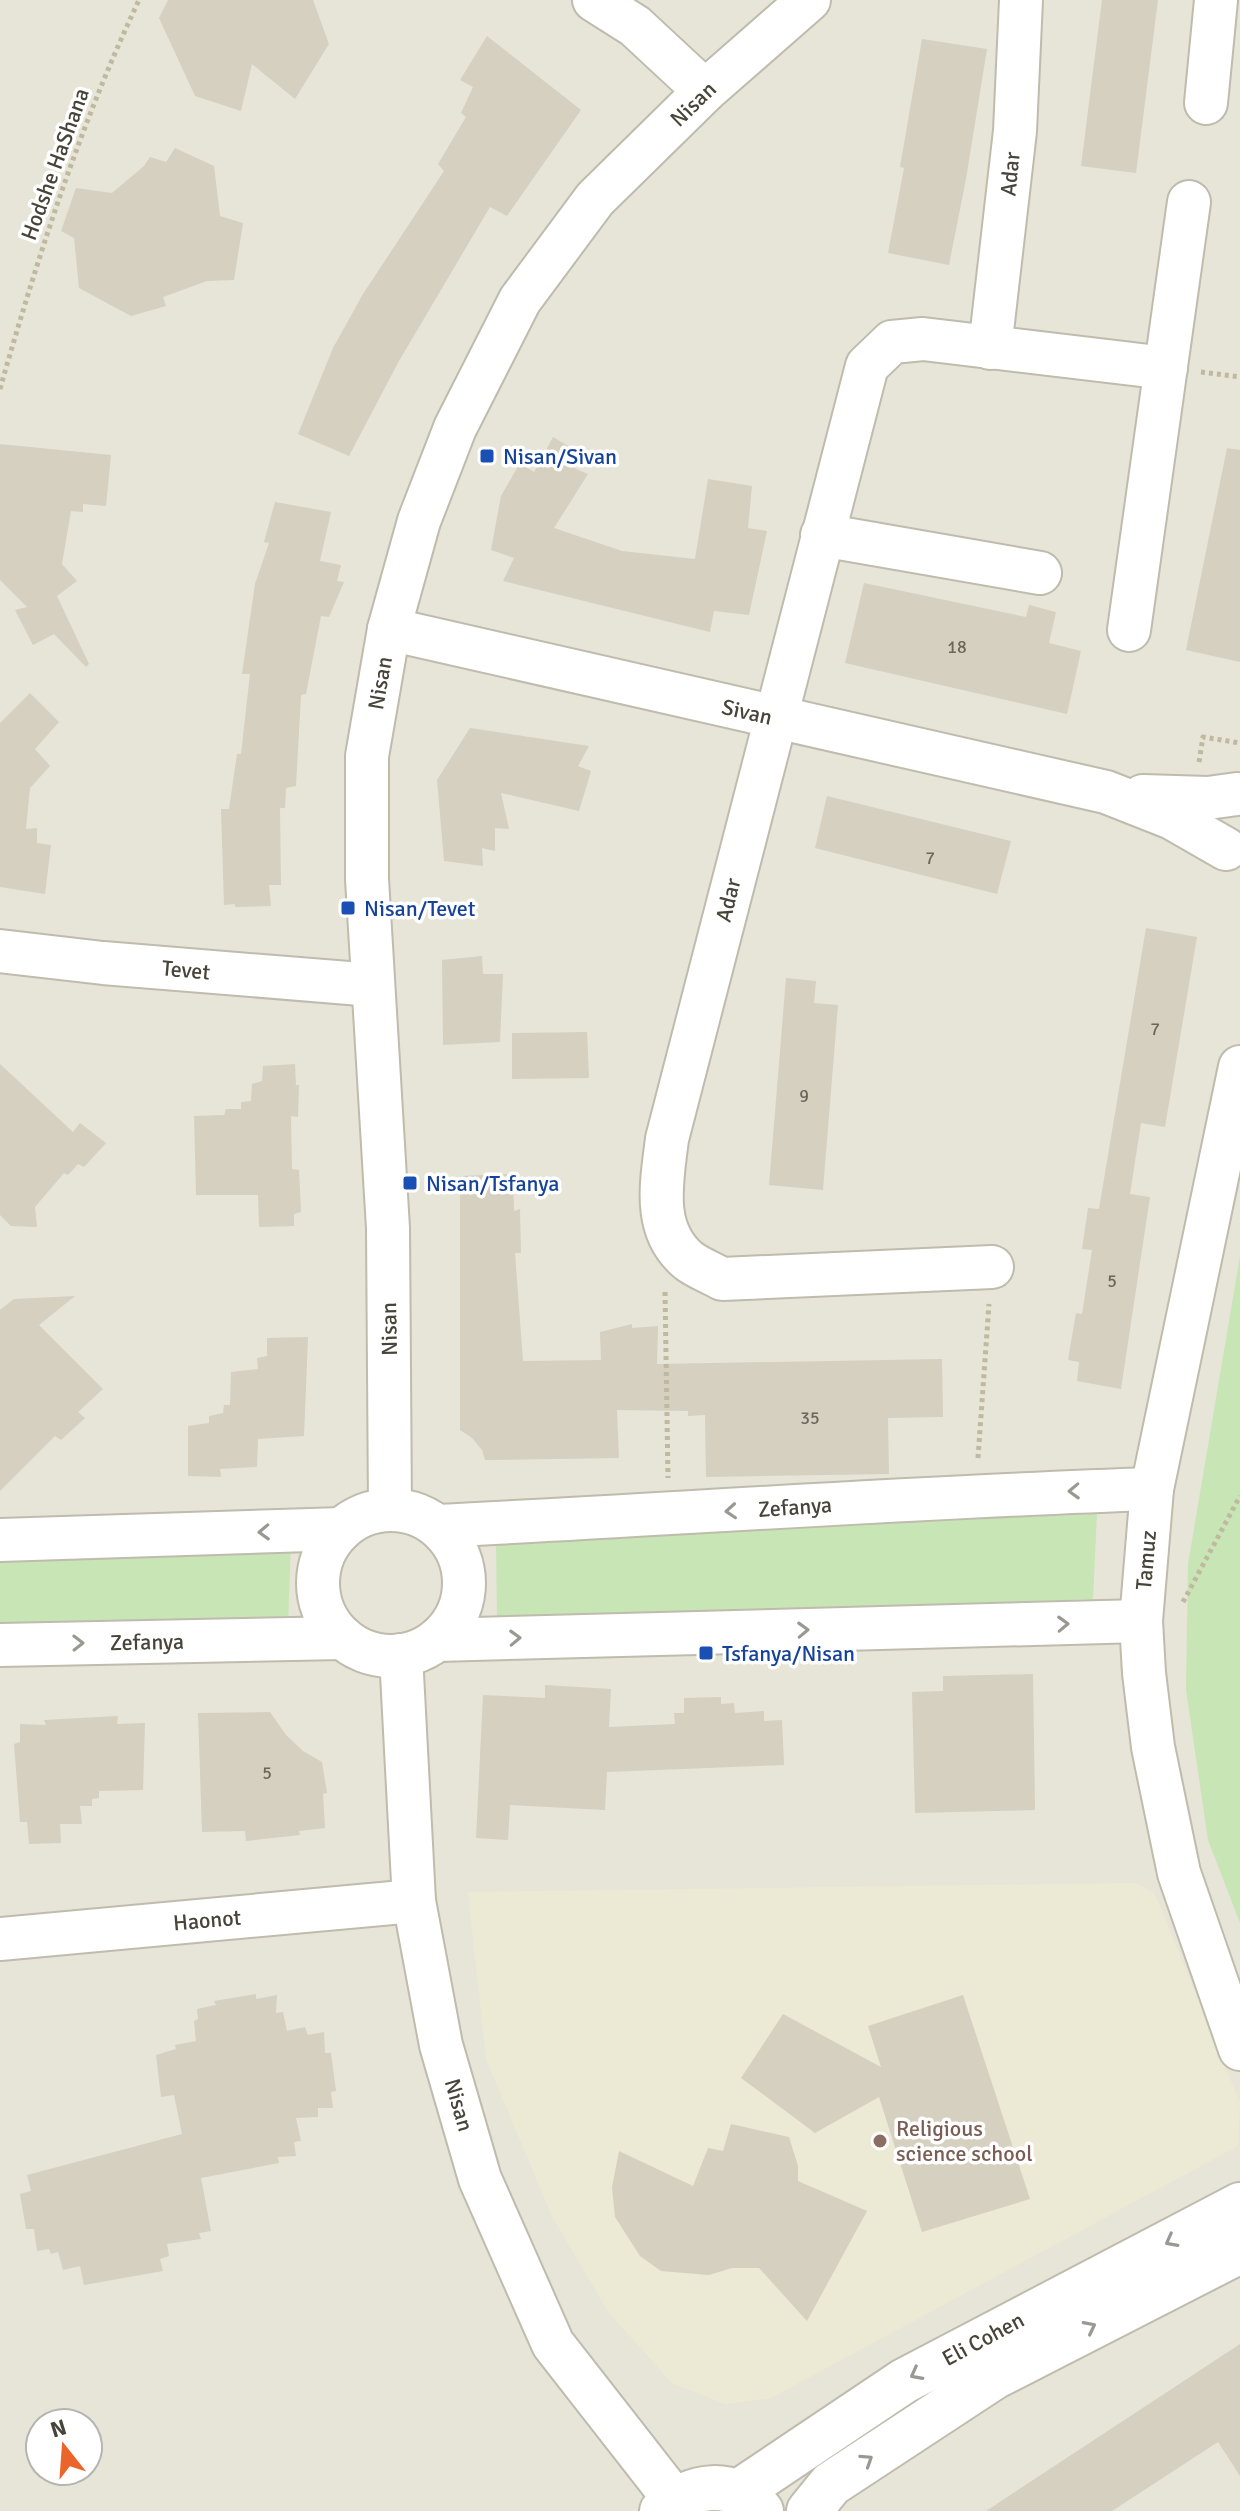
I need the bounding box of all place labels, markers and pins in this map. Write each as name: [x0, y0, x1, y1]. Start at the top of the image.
place label: Nisan/Sivan: [503, 443, 617, 470]
marker: Nisan/Sivan: [478, 447, 496, 465]
place label: Nisan/Tevet: [364, 895, 476, 922]
marker: Nisan/Tevet: [339, 899, 357, 917]
place label: Nisan/Tsfanya: [426, 1170, 559, 1197]
marker: Nisan/Tsfanya: [401, 1174, 419, 1192]
place label: Tsfanya/Nisan: [722, 1640, 855, 1667]
marker: Tsfanya/Nisan: [697, 1644, 715, 1662]
place label: Religious science school: [896, 2115, 1033, 2167]
marker: Religious science school: [871, 2132, 889, 2150]

